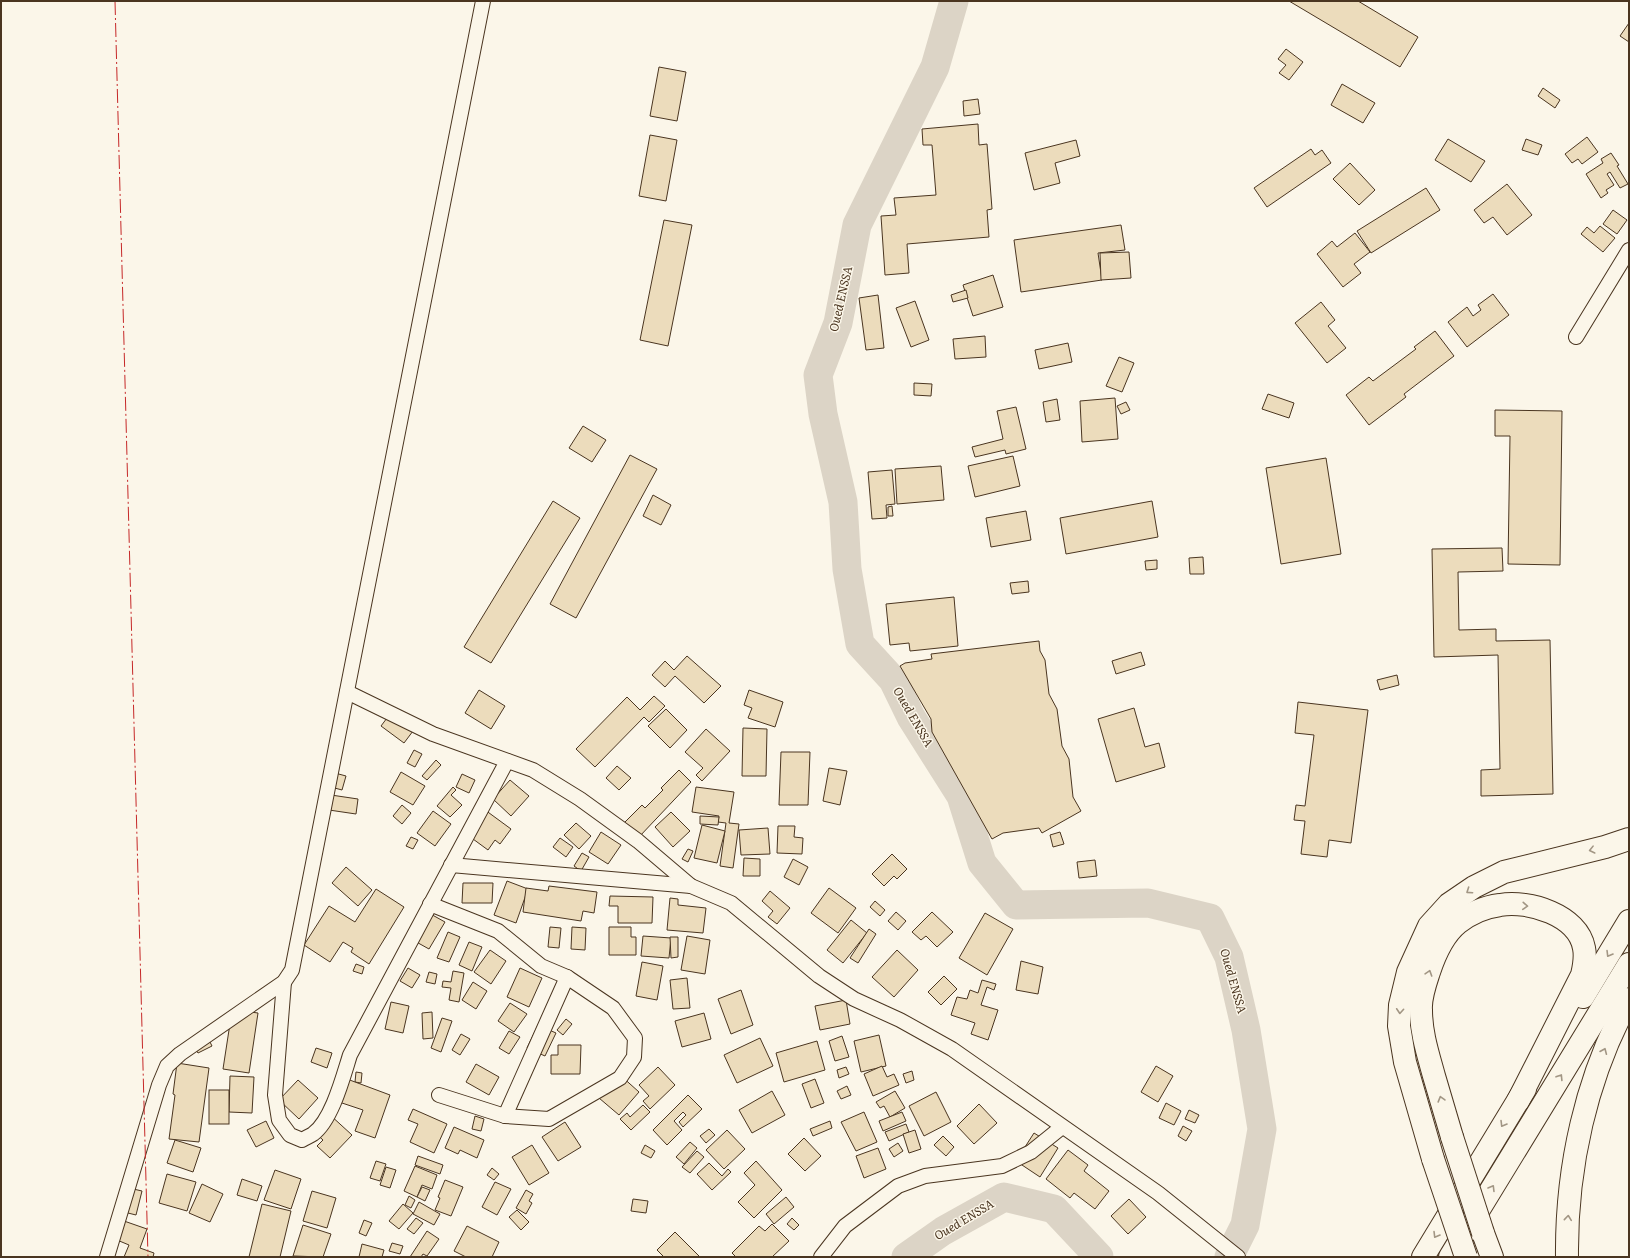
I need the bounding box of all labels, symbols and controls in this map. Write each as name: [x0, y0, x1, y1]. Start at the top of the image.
water label: Oued ENSSA: [824, 264, 856, 333]
water label: Oued ENSSA: [889, 683, 939, 750]
one-way arrow: [1588, 845, 1595, 854]
one-way arrow: [1466, 886, 1473, 894]
one-way arrow: [1522, 901, 1528, 910]
water label: Oued ENSSA: [1216, 946, 1252, 1016]
one-way arrow: [1606, 950, 1613, 957]
one-way arrow: [1424, 970, 1433, 977]
one-way arrow: [1396, 1008, 1405, 1014]
one-way arrow: [1600, 1047, 1608, 1054]
one-way arrow: [1555, 1074, 1563, 1081]
one-way arrow: [1437, 1096, 1446, 1103]
one-way arrow: [1501, 1120, 1508, 1127]
one-way arrow: [1488, 1185, 1495, 1192]
water label: Oued ENSSA: [930, 1194, 997, 1244]
one-way arrow: [1563, 1215, 1572, 1221]
one-way arrow: [1433, 1231, 1441, 1238]

